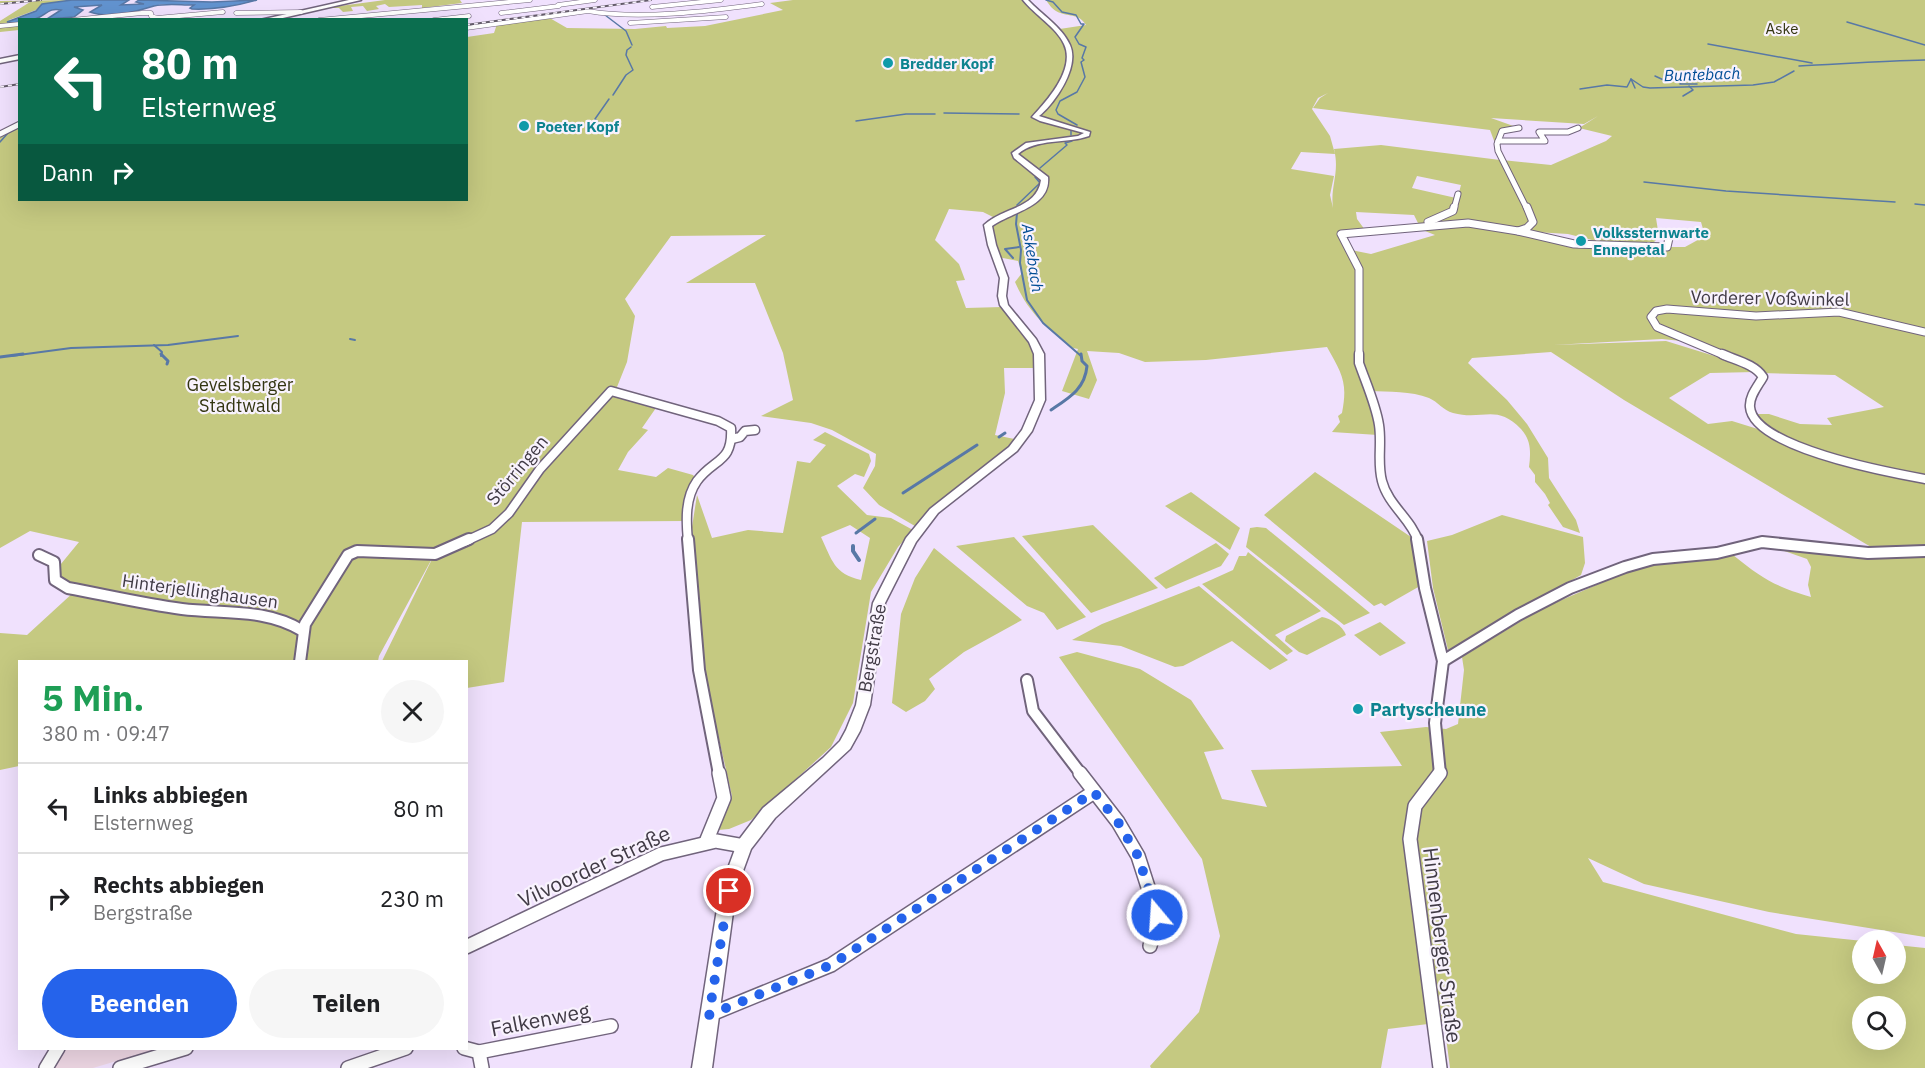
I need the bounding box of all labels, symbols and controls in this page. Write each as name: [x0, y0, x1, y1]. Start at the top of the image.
park label: Aske: [1766, 19, 1798, 38]
text: 80 m: [141, 36, 239, 91]
icon: left: [42, 42, 120, 120]
place label: Bredder Kopf: [900, 54, 994, 73]
marker: Bredder Kopf: [881, 56, 895, 70]
water label: Buntebach: [1663, 63, 1741, 85]
text: Elsternweg: [141, 89, 276, 124]
place label: Poeter Kopf: [536, 117, 620, 136]
marker: Poeter Kopf: [517, 119, 531, 133]
icon: right: [106, 156, 139, 189]
text: Dann: [42, 158, 94, 187]
water label: Askebach: [1018, 221, 1048, 294]
place label: Volkssternwarte Ennepetal: [1593, 223, 1709, 259]
marker: Volkssternwarte Ennepetal: [1574, 234, 1588, 248]
street label: Vorderer Voßwinkel: [1690, 285, 1850, 311]
park label: Gevelsberger Stadtwald: [187, 373, 294, 417]
street label: Störringen: [481, 430, 553, 510]
street label: Hinterjellinghausen: [120, 569, 280, 613]
street label: Bergstraße: [853, 602, 891, 694]
text: 5 Min.: [42, 674, 145, 721]
button: close: [381, 680, 444, 743]
place label: Partyscheune: [1370, 698, 1486, 721]
marker: Partyscheune: [1351, 702, 1365, 716]
text: 380 m · 09:47: [42, 720, 170, 747]
text: Links abbiegen: [93, 780, 248, 809]
icon: left: [42, 792, 75, 825]
text: 80 m: [393, 794, 444, 823]
text: Elsternweg: [93, 809, 193, 836]
street label: Vilvoorder Straße: [514, 819, 674, 913]
street label: Hinnenberger Straße: [1417, 846, 1469, 1044]
pin: [703, 865, 754, 916]
text: Rechts abbiegen: [93, 870, 264, 899]
icon: arrive: [712, 874, 745, 907]
icon: right: [42, 882, 75, 915]
position arrow: [1125, 883, 1189, 947]
text: 230 m: [380, 884, 444, 913]
text: Bergstraße: [93, 899, 193, 926]
north arrow: [1852, 930, 1906, 984]
map controls: [1852, 930, 1906, 1050]
button: Beenden: [42, 969, 237, 1038]
button: Teilen: [249, 969, 444, 1038]
street label: Falkenweg: [488, 996, 592, 1042]
button: search: [1852, 996, 1906, 1050]

